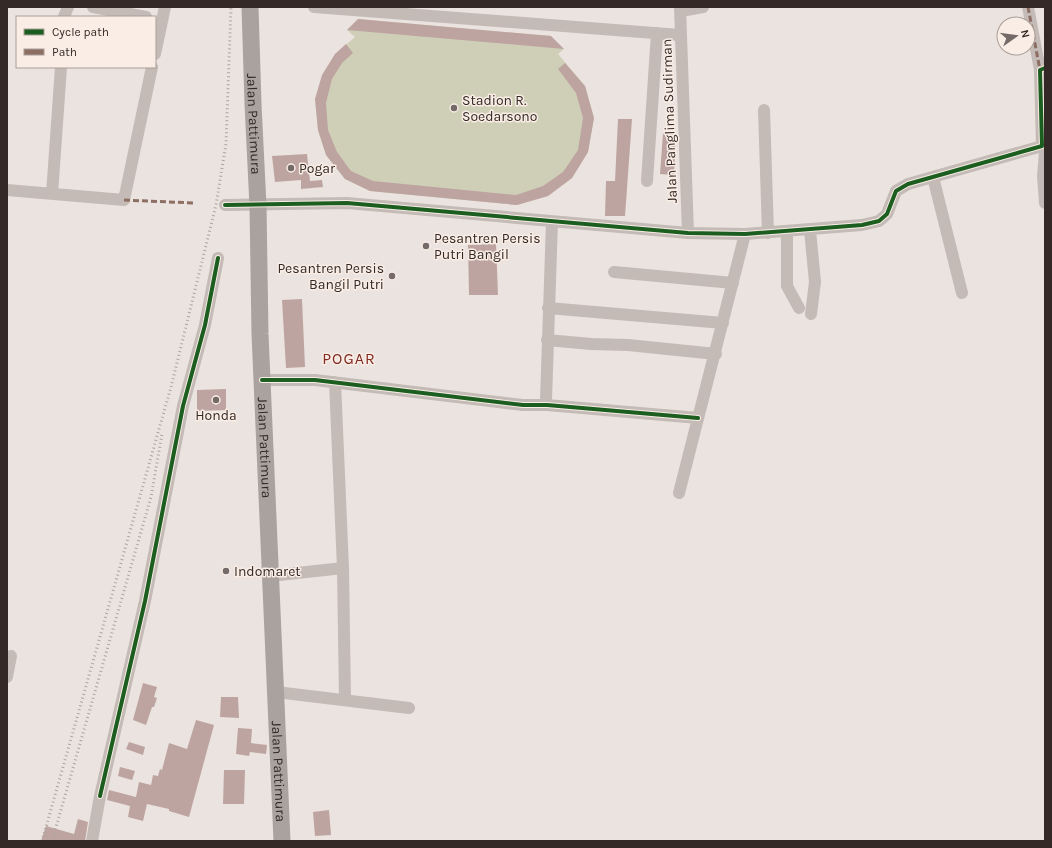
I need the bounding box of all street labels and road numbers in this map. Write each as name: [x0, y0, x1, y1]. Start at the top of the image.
street label: Jalan Panglima Sudirman: [658, 38, 681, 203]
street label: Jalan Pattimura: [243, 73, 264, 175]
street label: Jalan Pattimura: [254, 397, 275, 499]
street label: Jalan Pattimura: [268, 720, 289, 822]

